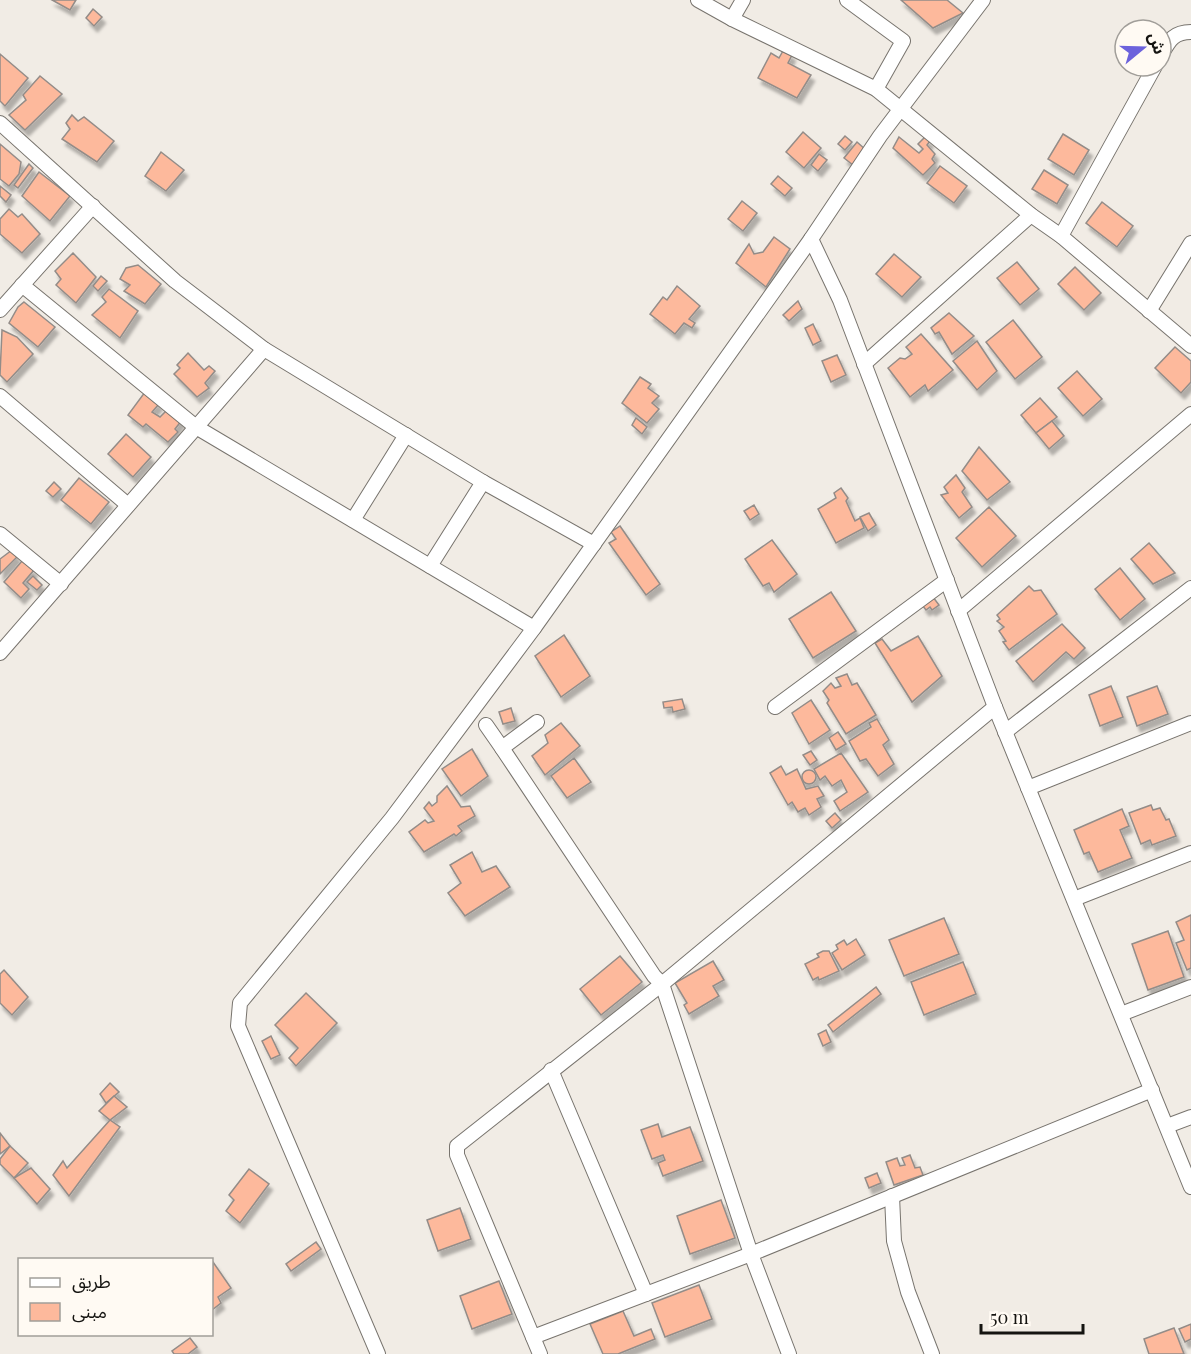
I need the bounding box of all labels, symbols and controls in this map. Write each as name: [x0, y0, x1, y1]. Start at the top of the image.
north arrow: [1113, 18, 1173, 78]
text: ش: [1144, 29, 1171, 57]
legend: [18, 1258, 213, 1336]
text: طريق: [72, 1269, 111, 1293]
scale bar: [981, 1297, 1083, 1335]
text: مبنى: [72, 1299, 107, 1323]
text: 50 m: [990, 1305, 1029, 1329]

